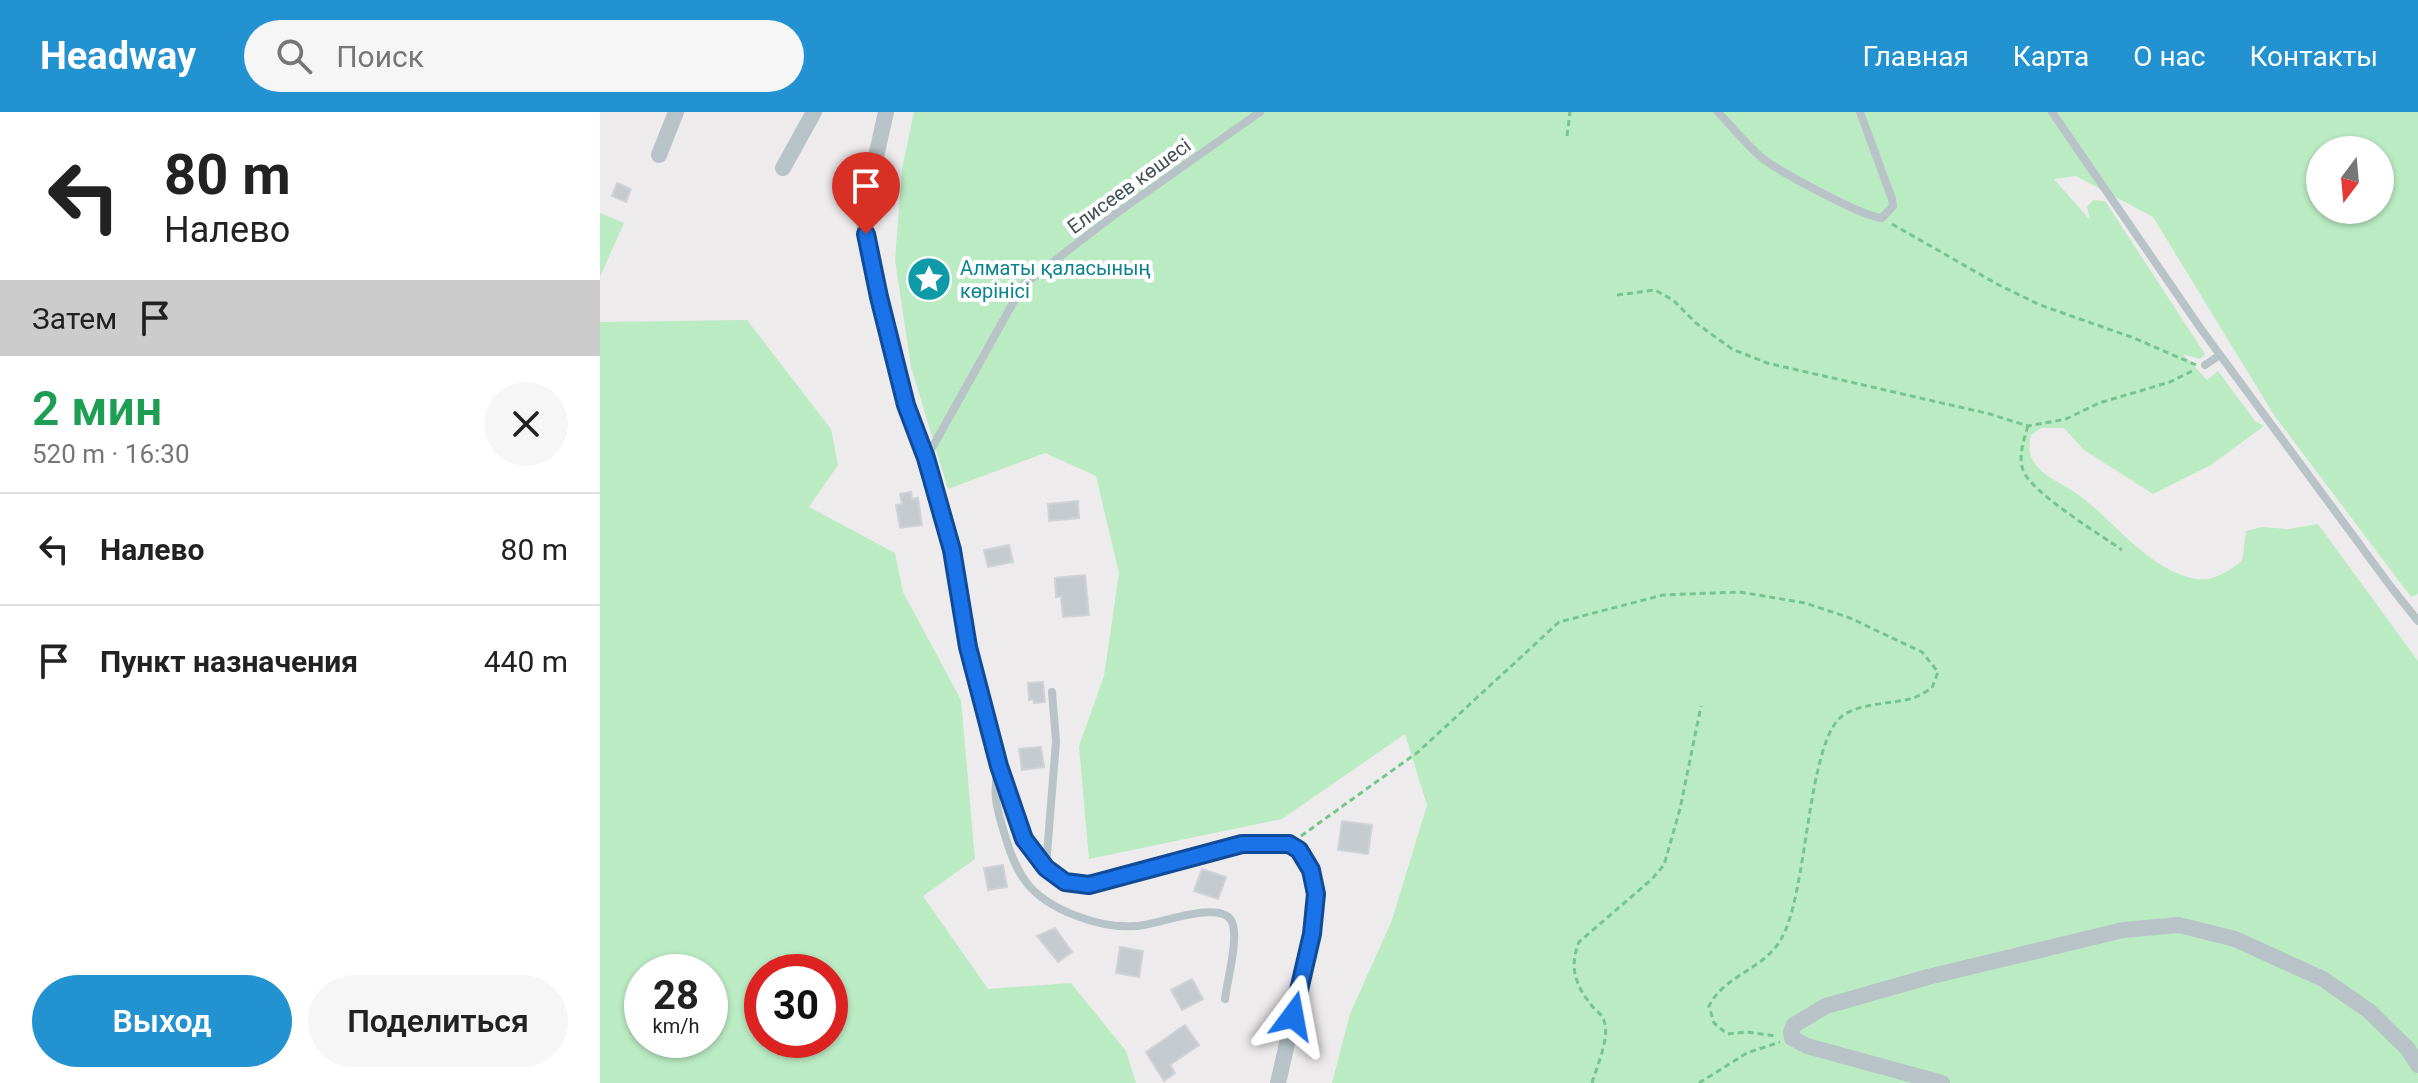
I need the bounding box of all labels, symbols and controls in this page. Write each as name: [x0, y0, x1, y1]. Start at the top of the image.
search box: [244, 20, 804, 92]
text: Headway: [40, 34, 196, 78]
icon: search: [272, 34, 316, 78]
text: Поиск: [336, 39, 424, 74]
text: Главная: [1862, 40, 1969, 73]
text: Карта: [2013, 40, 2089, 73]
text: О нас: [2133, 40, 2205, 73]
text: Контакты: [2249, 40, 2378, 73]
street label: Елисеев көшесі: [1063, 133, 1195, 239]
north arrow: [2306, 136, 2394, 224]
map controls: [2306, 136, 2394, 224]
text: 80 m: [164, 142, 291, 208]
icon: left: [32, 144, 136, 248]
pin: [832, 152, 900, 234]
icon: arrive: [844, 164, 888, 208]
text: Налево: [164, 209, 290, 251]
place icon: Алматы қаласының көрінісі: [905, 255, 953, 303]
place label: Алматы қаласының көрінісі: [960, 256, 1151, 303]
icon: arrive: [133, 296, 177, 340]
text: Затем: [32, 301, 117, 336]
text: 2 мин: [32, 380, 162, 437]
button: close: [484, 382, 568, 466]
text: 520 m · 16:30: [32, 439, 190, 469]
icon: left: [32, 527, 76, 571]
text: Налево: [100, 532, 204, 567]
text: 80 m: [501, 532, 568, 567]
icon: arrive: [32, 639, 76, 683]
text: Пункт назначения: [100, 644, 358, 679]
text: 440 m: [484, 644, 568, 679]
speed limit sign: 30: [744, 954, 848, 1058]
text: 28: [653, 972, 699, 1019]
position arrow: [1251, 974, 1335, 1058]
button: Выход: [32, 975, 292, 1067]
button: Поделиться: [308, 975, 568, 1067]
text: km/h: [653, 1014, 699, 1038]

